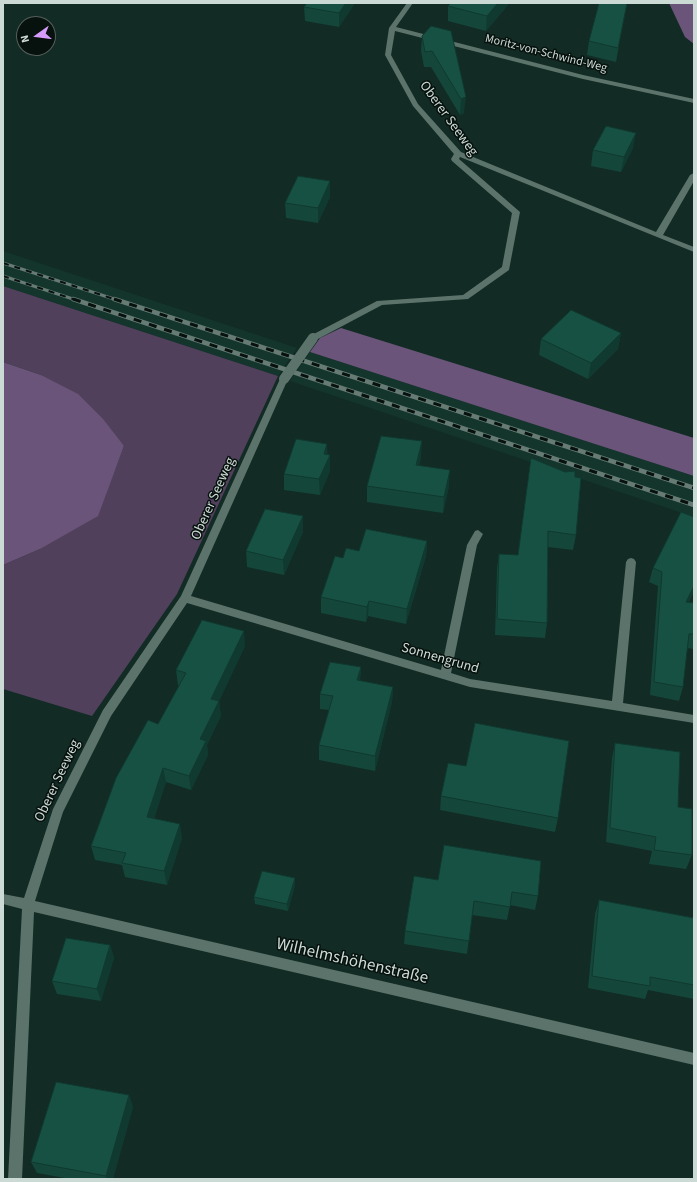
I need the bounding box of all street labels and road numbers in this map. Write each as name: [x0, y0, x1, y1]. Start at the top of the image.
street label: Moritz-von-Schwind-Weg: [483, 32, 609, 76]
street label: Oberer Seeweg: [415, 78, 481, 160]
street label: Oberer Seeweg: [188, 455, 240, 543]
street label: Sonnengrund: [399, 640, 481, 678]
street label: Oberer Seeweg: [32, 737, 84, 825]
street label: Wilhelmshöhenstraße: [274, 935, 430, 989]

